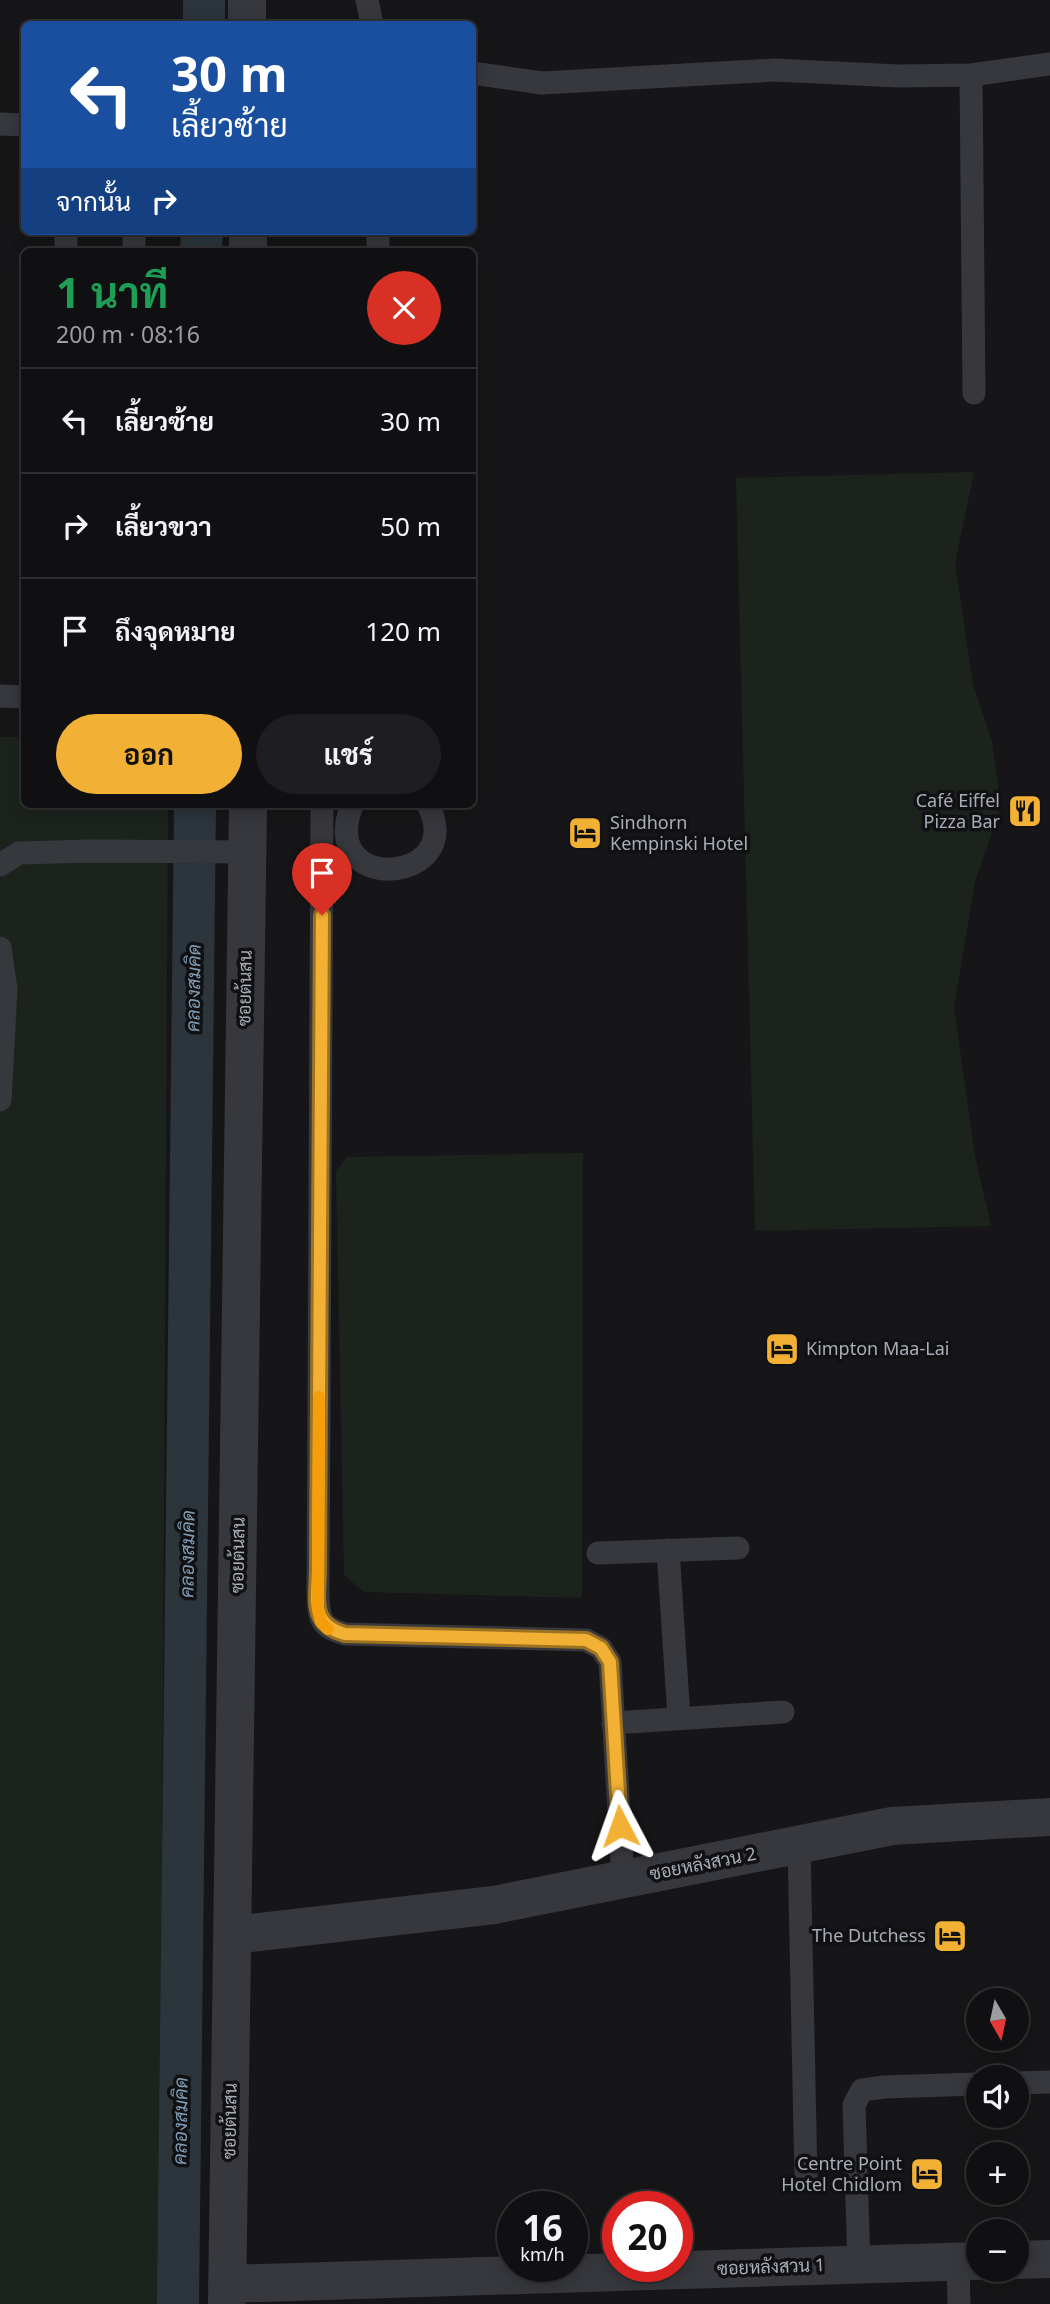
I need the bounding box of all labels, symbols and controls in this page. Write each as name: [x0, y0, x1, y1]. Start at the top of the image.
text: 30 m: [171, 40, 288, 106]
icon: left: [56, 49, 147, 140]
text: เลี้ยวซ้าย: [171, 103, 288, 146]
icon: right: [145, 182, 183, 220]
text: จากนั้น: [56, 183, 131, 219]
text: 1 นาที: [56, 263, 168, 320]
button: close: [367, 271, 441, 345]
text: 200 m · 08:16: [56, 318, 200, 350]
icon: left: [56, 402, 94, 440]
text: เลี้ยวซ้าย: [115, 403, 214, 439]
text: 30 m: [380, 403, 441, 439]
icon: right: [56, 507, 94, 545]
text: เลี้ยวขวา: [115, 508, 212, 544]
text: 50 m: [380, 508, 441, 544]
icon: arrive: [56, 612, 94, 650]
text: ถึงจุดหมาย: [115, 613, 236, 649]
text: 120 m: [365, 613, 441, 649]
button: ออก: [56, 714, 242, 794]
button: แชร์: [256, 714, 441, 794]
place label: Café Eiffel Pizza Bar: [916, 788, 1001, 833]
restaurant icon: Café Eiffel Pizza Bar: [1006, 792, 1044, 830]
place label: Sindhorn Kempinski Hotel: [610, 810, 748, 855]
hotel icon: Sindhorn Kempinski Hotel: [566, 814, 604, 852]
pin: [292, 843, 352, 915]
icon: arrive: [303, 854, 341, 892]
water label: คลองสมคิด: [179, 944, 207, 1032]
street label: ซอยต้นสน: [231, 950, 257, 1026]
hotel icon: Kimpton Maa-Lai: [763, 1330, 801, 1368]
place label: Kimpton Maa-Lai: [806, 1336, 949, 1360]
water label: คลองสมคิด: [173, 1510, 201, 1598]
street label: ซอยต้นสน: [224, 1517, 250, 1593]
position arrow: [583, 1789, 657, 1863]
street label: ซอยหลังสวน 2: [647, 1841, 758, 1885]
hotel icon: The Dutchess: [931, 1917, 969, 1955]
place label: The Dutchess: [812, 1923, 926, 1947]
north arrow: [966, 1988, 1029, 2051]
map controls: [966, 1988, 1029, 2282]
button: sound: [966, 2065, 1029, 2128]
water label: คลองสมคิด: [166, 2077, 194, 2165]
street label: ซอยต้นสน: [216, 2083, 242, 2159]
button: +: [966, 2142, 1029, 2205]
place label: Centre Point Hotel Chidlom: [781, 2151, 902, 2196]
hotel icon: Centre Point Hotel Chidlom: [908, 2155, 946, 2193]
speed limit sign: 20: [602, 2191, 693, 2282]
text: 16: [522, 2204, 563, 2251]
button: −: [966, 2219, 1029, 2282]
text: km/h: [520, 2242, 565, 2266]
street label: ซอยหลังสวน 1: [717, 2252, 825, 2280]

